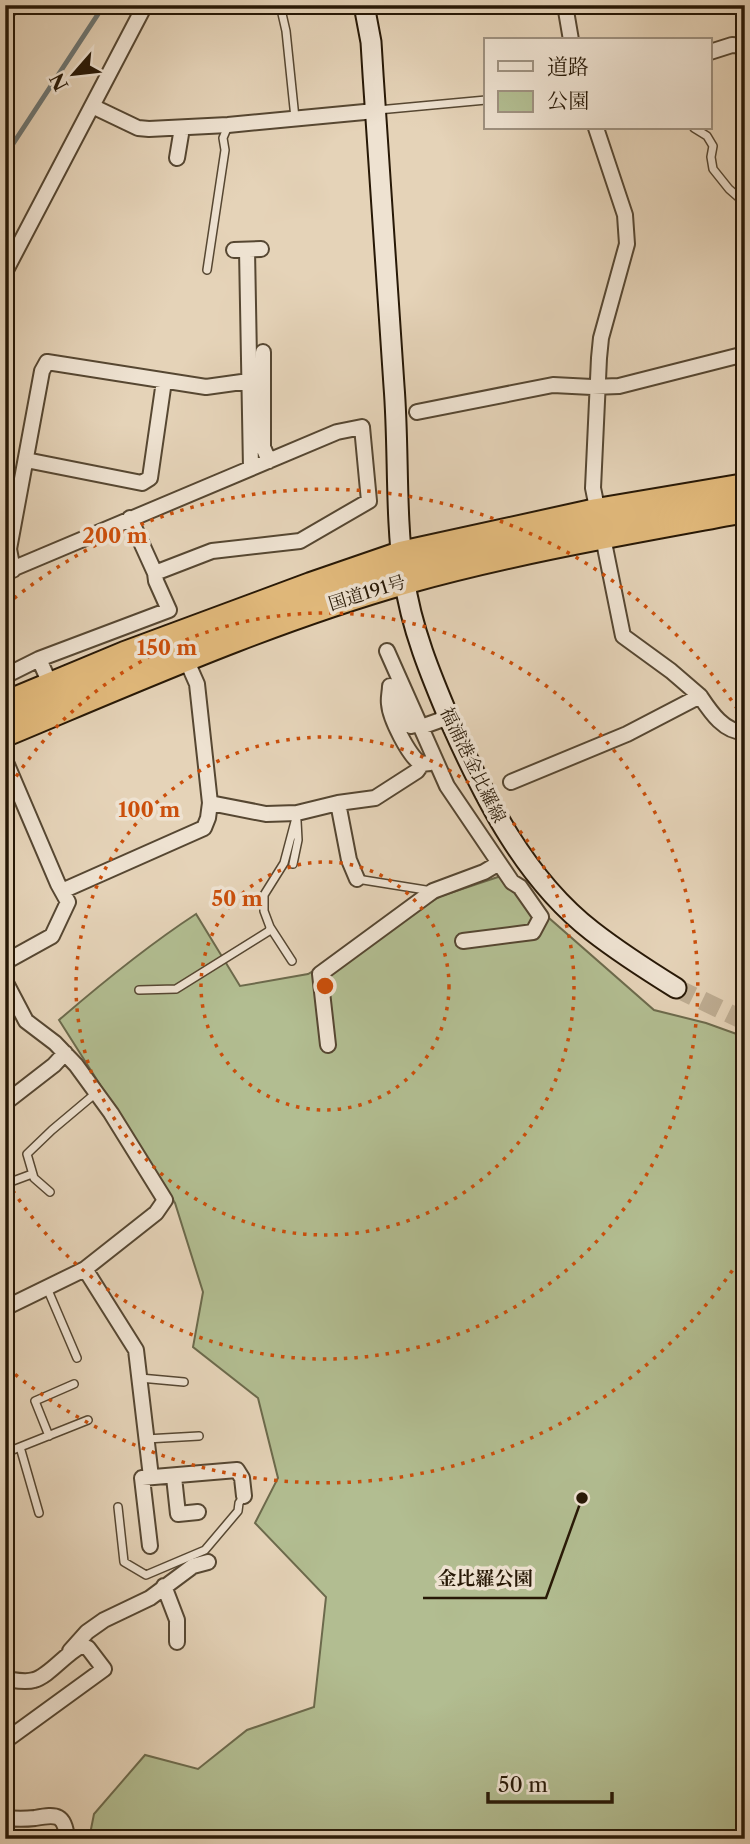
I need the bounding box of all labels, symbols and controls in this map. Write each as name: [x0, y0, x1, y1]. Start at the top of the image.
north arrow: [38, 38, 108, 108]
legend: [484, 38, 712, 130]
text: 道路: [547, 54, 589, 79]
text: N: [45, 69, 73, 94]
text: 公園: [547, 88, 589, 113]
text: 200 m: [82, 523, 148, 548]
street label: 国道191号: [326, 571, 408, 615]
text: 150 m: [137, 635, 197, 660]
street label: 福浦港金比羅線: [435, 704, 511, 826]
text: 100 m: [118, 797, 180, 822]
text: 50 m: [211, 886, 263, 911]
centre of rings: [313, 974, 337, 998]
callout: 金比羅公園: [423, 1558, 546, 1598]
text: 金比羅公園: [437, 1567, 533, 1590]
scale bar: [488, 1760, 612, 1804]
text: 50 m: [498, 1772, 548, 1797]

